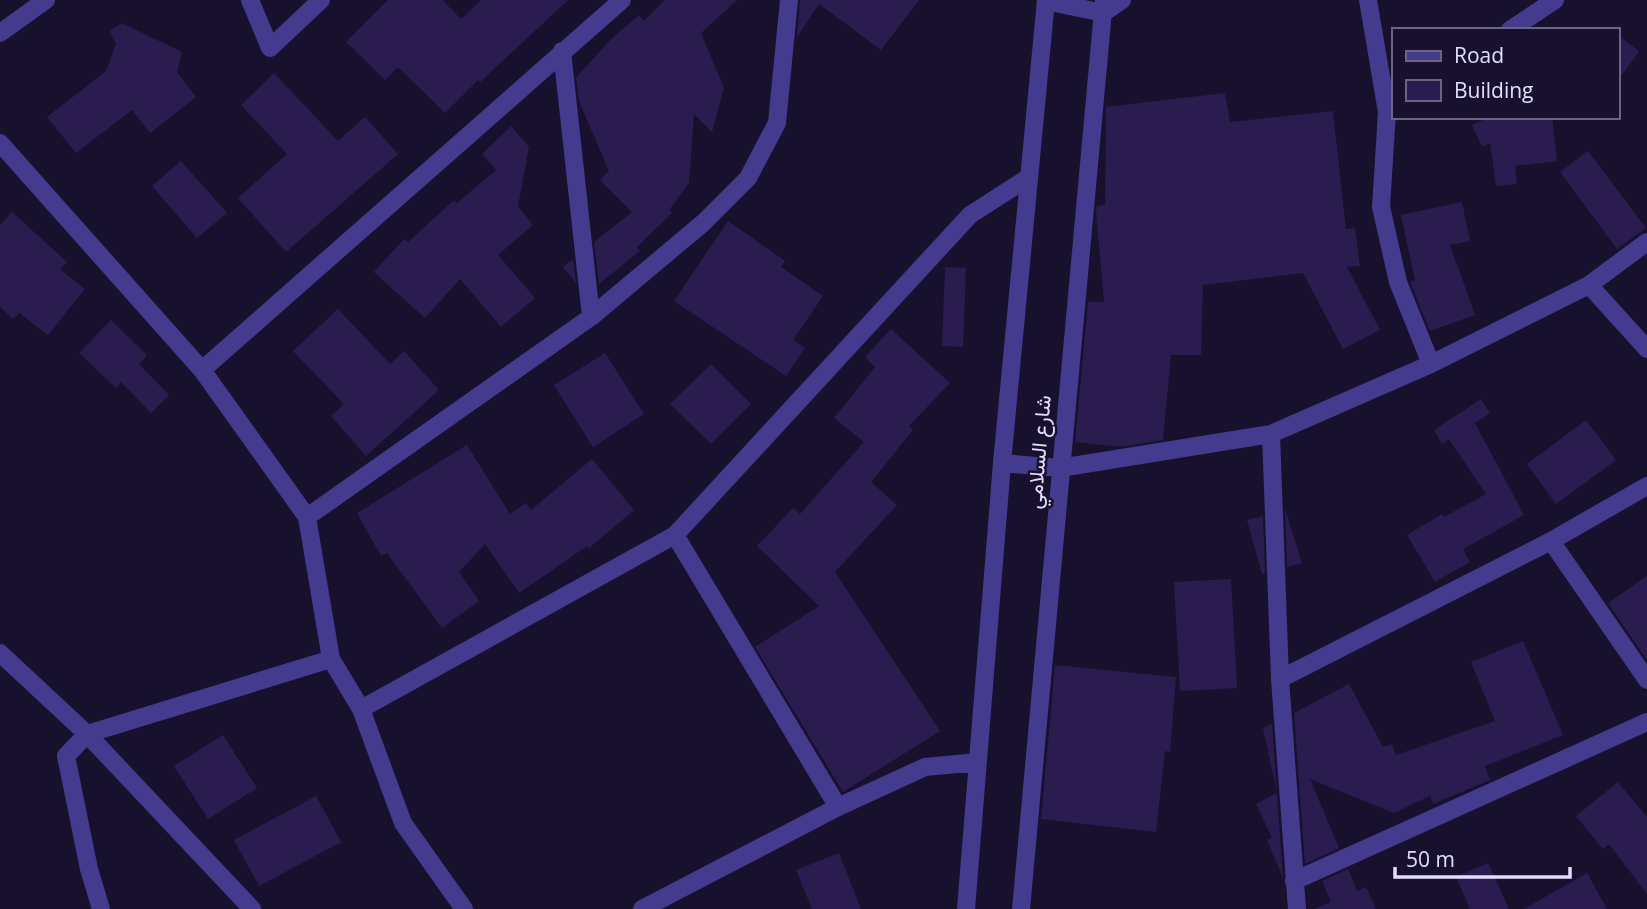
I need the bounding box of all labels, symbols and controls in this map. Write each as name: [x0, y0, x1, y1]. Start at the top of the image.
legend: [1392, 28, 1619, 119]
text: Road: [1454, 41, 1504, 69]
text: Building: [1454, 76, 1533, 104]
street label: شارع السلامي: [1019, 394, 1061, 510]
scale bar: [1395, 836, 1570, 880]
text: 50 m: [1406, 845, 1455, 873]

